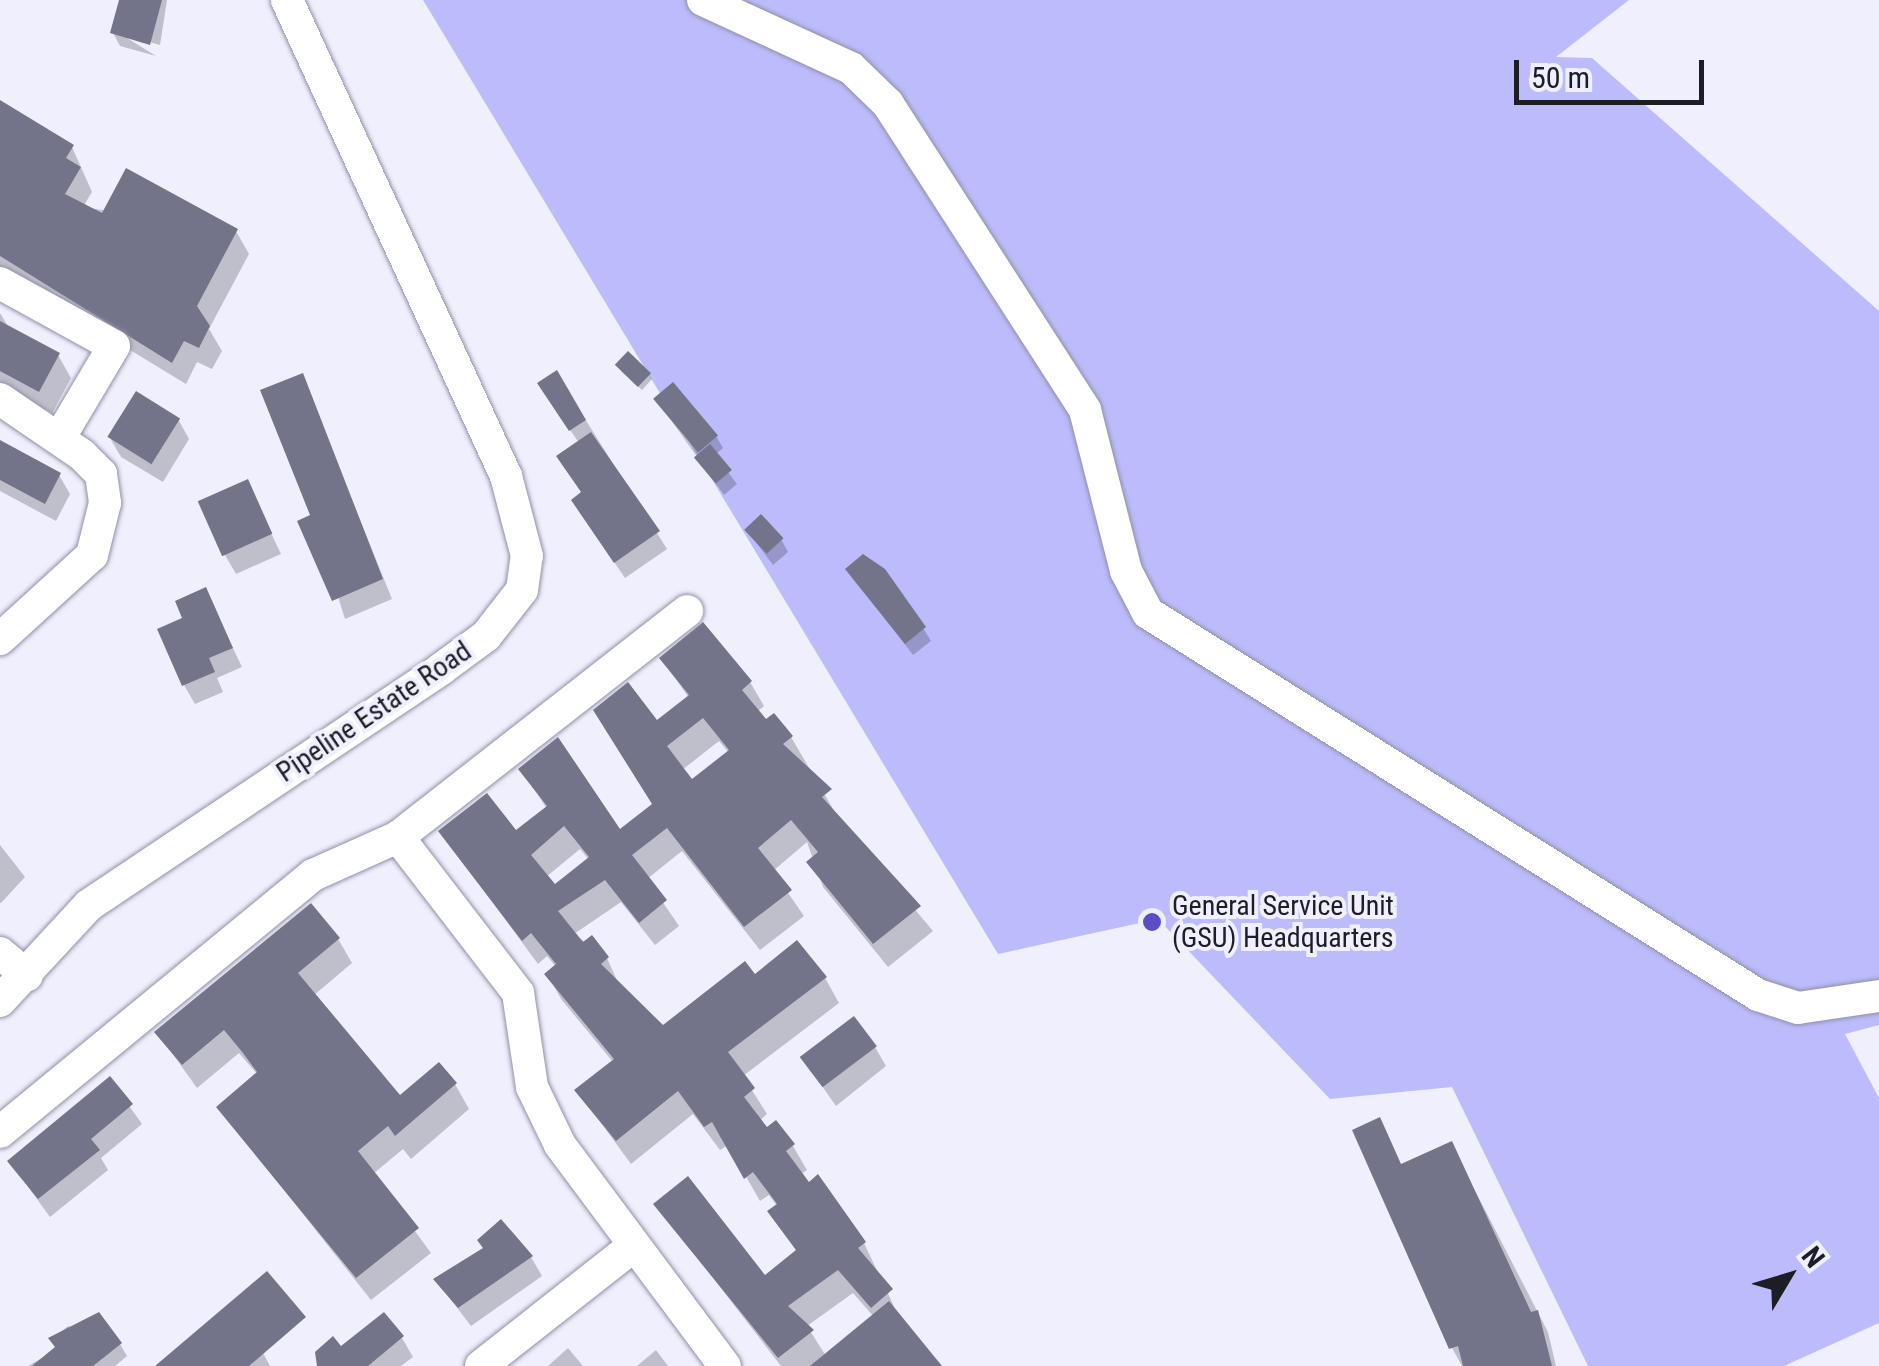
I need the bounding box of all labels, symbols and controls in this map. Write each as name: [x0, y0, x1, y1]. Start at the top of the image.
scale bar: [1519, 40, 1709, 102]
text: 50 m: [1531, 60, 1590, 95]
street label: Pipeline Estate Road: [270, 635, 478, 789]
place label: General Service Unit (GSU) Headquarters: [1172, 889, 1394, 955]
marker: General Service Unit (GSU) Headquarters: [1141, 911, 1163, 933]
north arrow: [1739, 1226, 1839, 1326]
text: N: [1795, 1240, 1831, 1274]

